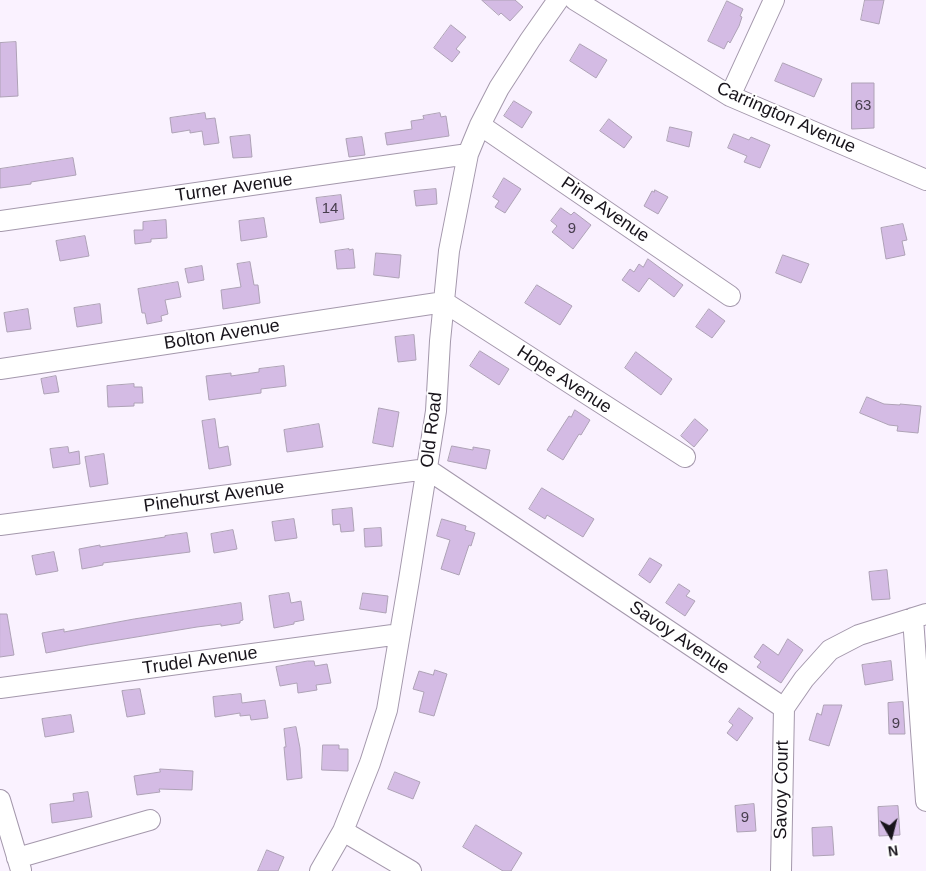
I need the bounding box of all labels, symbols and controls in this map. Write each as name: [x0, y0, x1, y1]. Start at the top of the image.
street label: Carrington Avenue: [713, 78, 859, 158]
house number: 63: [855, 97, 871, 115]
street label: Turner Avenue: [174, 169, 294, 207]
street label: Pine Avenue: [557, 173, 653, 247]
house number: 14: [322, 200, 338, 218]
house number: 9: [568, 220, 576, 238]
street label: Bolton Avenue: [163, 315, 281, 355]
street label: Hope Avenue: [513, 341, 615, 419]
street label: Old Road: [417, 391, 447, 469]
street label: Pinehurst Avenue: [142, 476, 286, 518]
street label: Savoy Avenue: [625, 597, 733, 679]
street label: Trudel Avenue: [141, 642, 259, 680]
house number: 9: [892, 715, 900, 733]
street label: Savoy Court: [770, 740, 794, 840]
house number: 9: [741, 809, 749, 827]
north arrow: [866, 811, 916, 861]
text: N: [887, 842, 899, 859]

